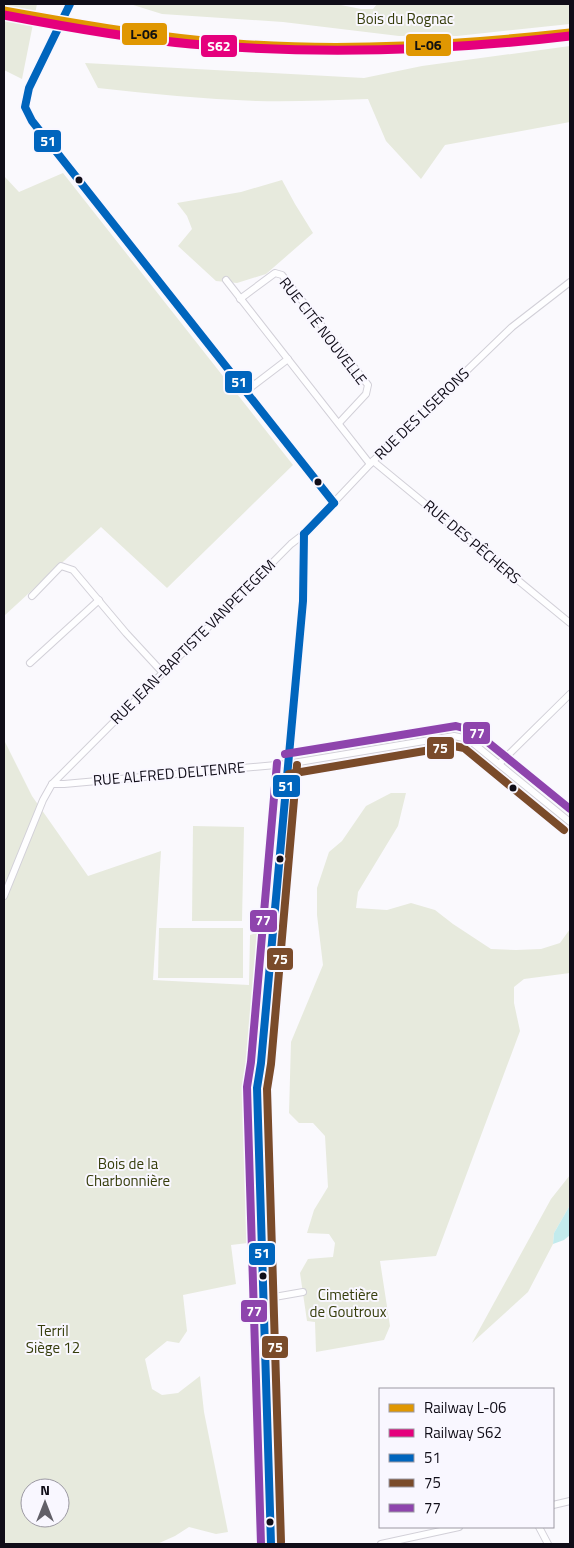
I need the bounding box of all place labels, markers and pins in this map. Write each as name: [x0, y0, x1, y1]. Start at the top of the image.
unlabelled marker: [74, 175, 84, 185]
unlabelled marker: [313, 477, 323, 487]
unlabelled marker: [508, 783, 518, 793]
unlabelled marker: [275, 854, 285, 864]
unlabelled marker: [258, 1271, 268, 1281]
unlabelled marker: [265, 1517, 275, 1527]

